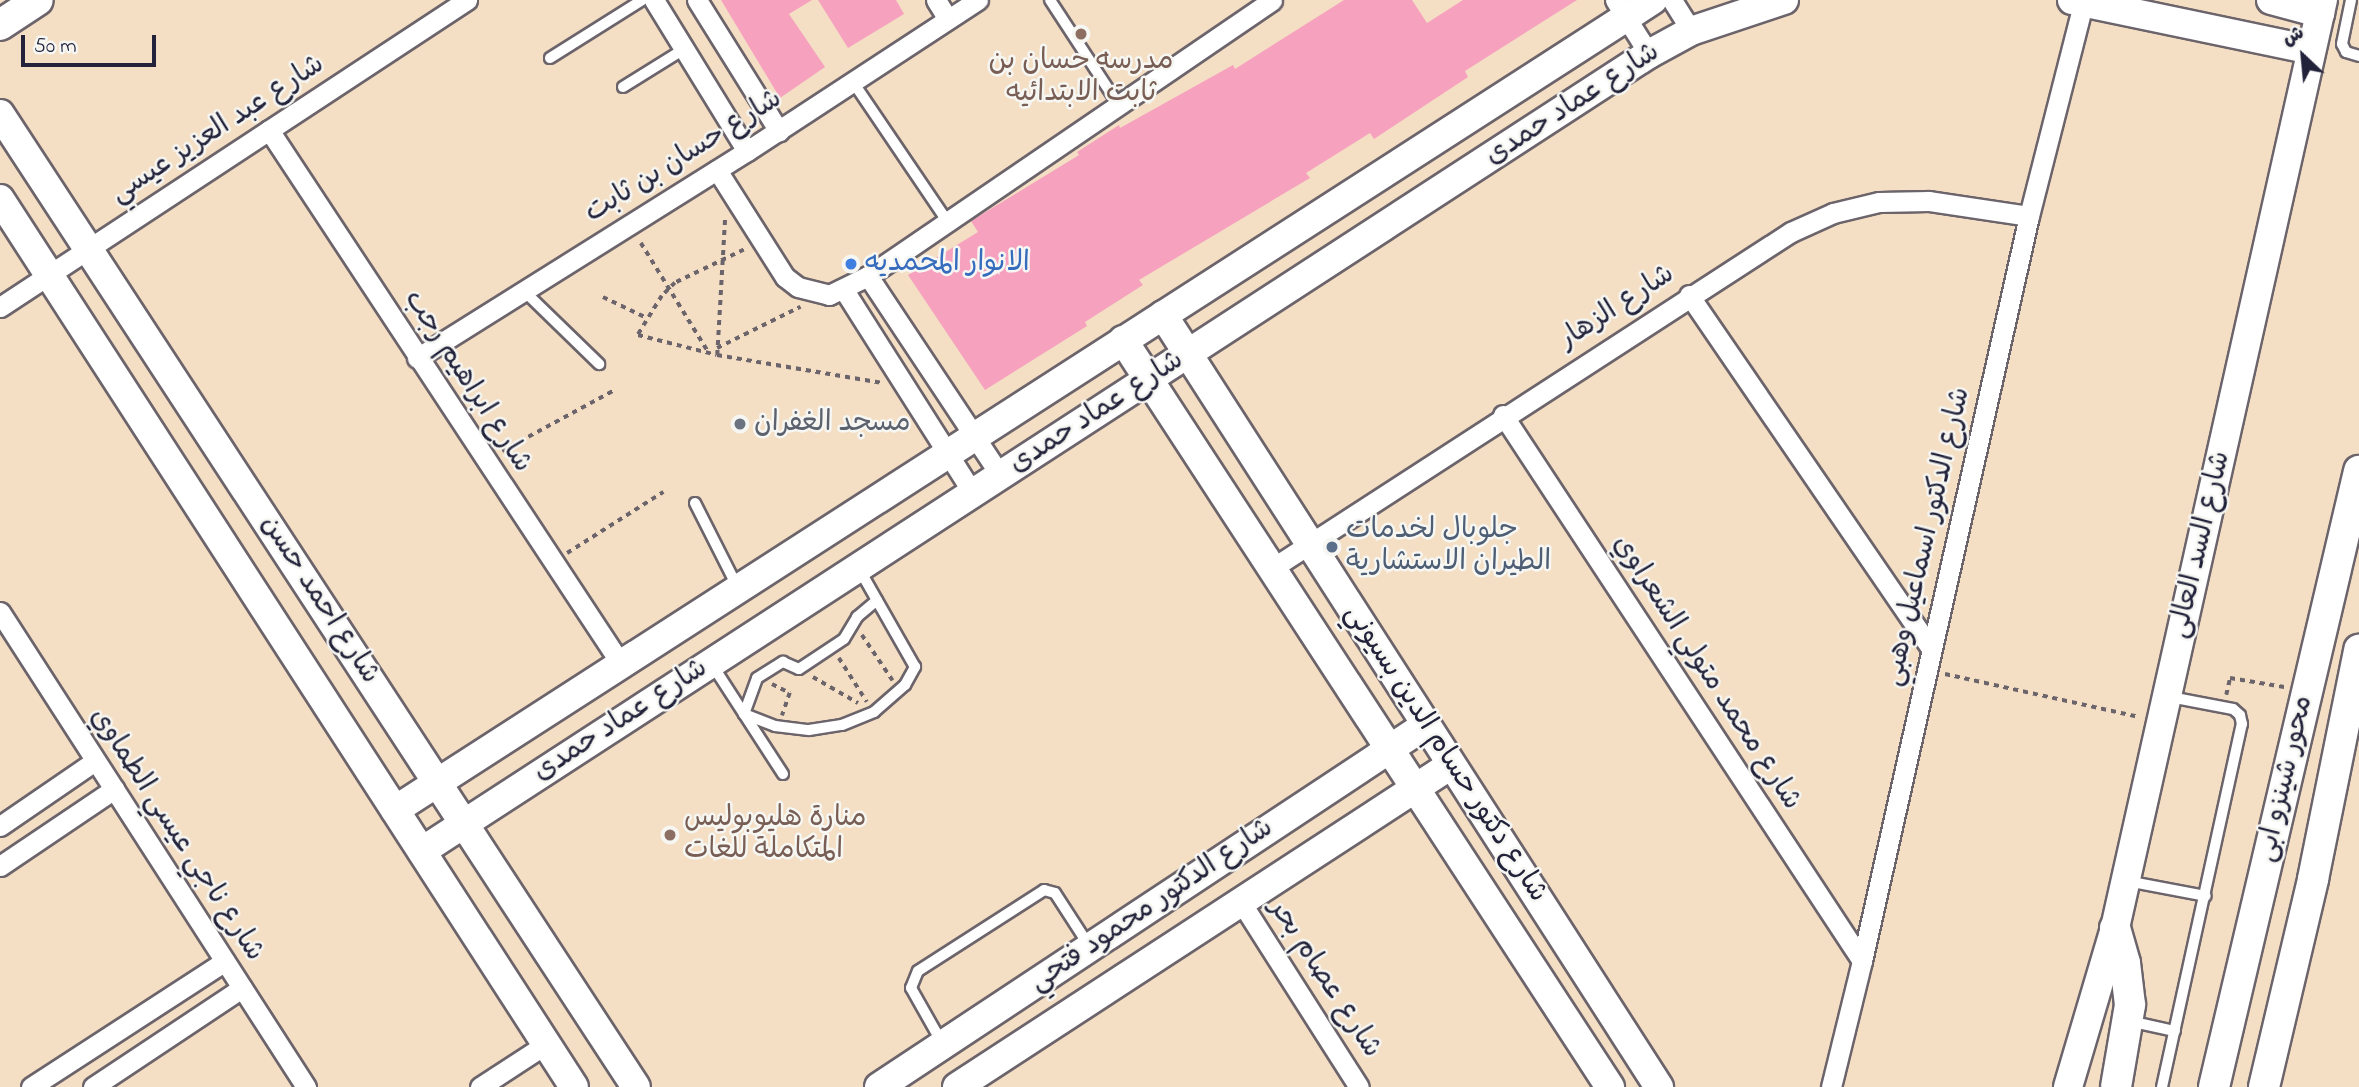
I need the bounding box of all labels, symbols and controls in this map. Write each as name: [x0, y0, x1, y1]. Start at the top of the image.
text: ش: [2278, 20, 2309, 53]
scale bar: [24, 21, 159, 65]
north arrow: [2268, 21, 2338, 91]
marker: مدرسه حسان بن ثابت الابتدائيه: [1073, 26, 1089, 42]
text: 50 m: [34, 32, 77, 62]
street label: شارع عماد حمدى: [1480, 36, 1666, 174]
place label: مدرسه حسان بن ثابت الابتدائيه: [988, 45, 1174, 111]
street label: شارع عبد العزيز عيسي: [105, 48, 331, 212]
street label: شارع حسان بن ثابت: [579, 83, 789, 231]
place label: الانوار المحمديه: [865, 247, 1030, 281]
marker: الانوار المحمديه: [843, 256, 859, 272]
street label: شارع الزهار: [1553, 258, 1681, 358]
street label: شارع ابراهيم رجب: [396, 285, 538, 479]
street label: شارع عماد حمدى: [1004, 344, 1190, 482]
street label: شارع الدكتور اسماعيل وهبي: [1877, 384, 1979, 690]
place label: مسجد الغفران: [754, 407, 910, 441]
marker: مسجد الغفران: [732, 416, 748, 432]
street label: شارع السد العالى: [2163, 448, 2239, 642]
street label: شارع احمد حسن: [252, 509, 386, 691]
place label: جلوبال لخدمات الطيران الاستشارية: [1346, 514, 1551, 580]
street label: شارع محمد متولي الشعراوي: [1604, 529, 1808, 817]
marker: جلوبال لخدمات الطيران الاستشارية: [1324, 539, 1340, 555]
street label: شارع دكتور حسام الدين بسيوني: [1336, 599, 1554, 909]
street label: شارع عماد حمدى: [528, 652, 714, 790]
street label: محور شينزو ابى: [2251, 692, 2321, 866]
street label: شارع ناجي عيسي الطماوي: [82, 702, 270, 968]
place label: منارة هليوبوليس المتكاملة للغات: [684, 802, 867, 868]
street label: شارع الدكتور محمود فتحي: [1024, 812, 1280, 1000]
marker: منارة هليوبوليس المتكاملة للغات: [662, 827, 678, 843]
street label: شارع عصام بحر: [1260, 893, 1388, 1065]

